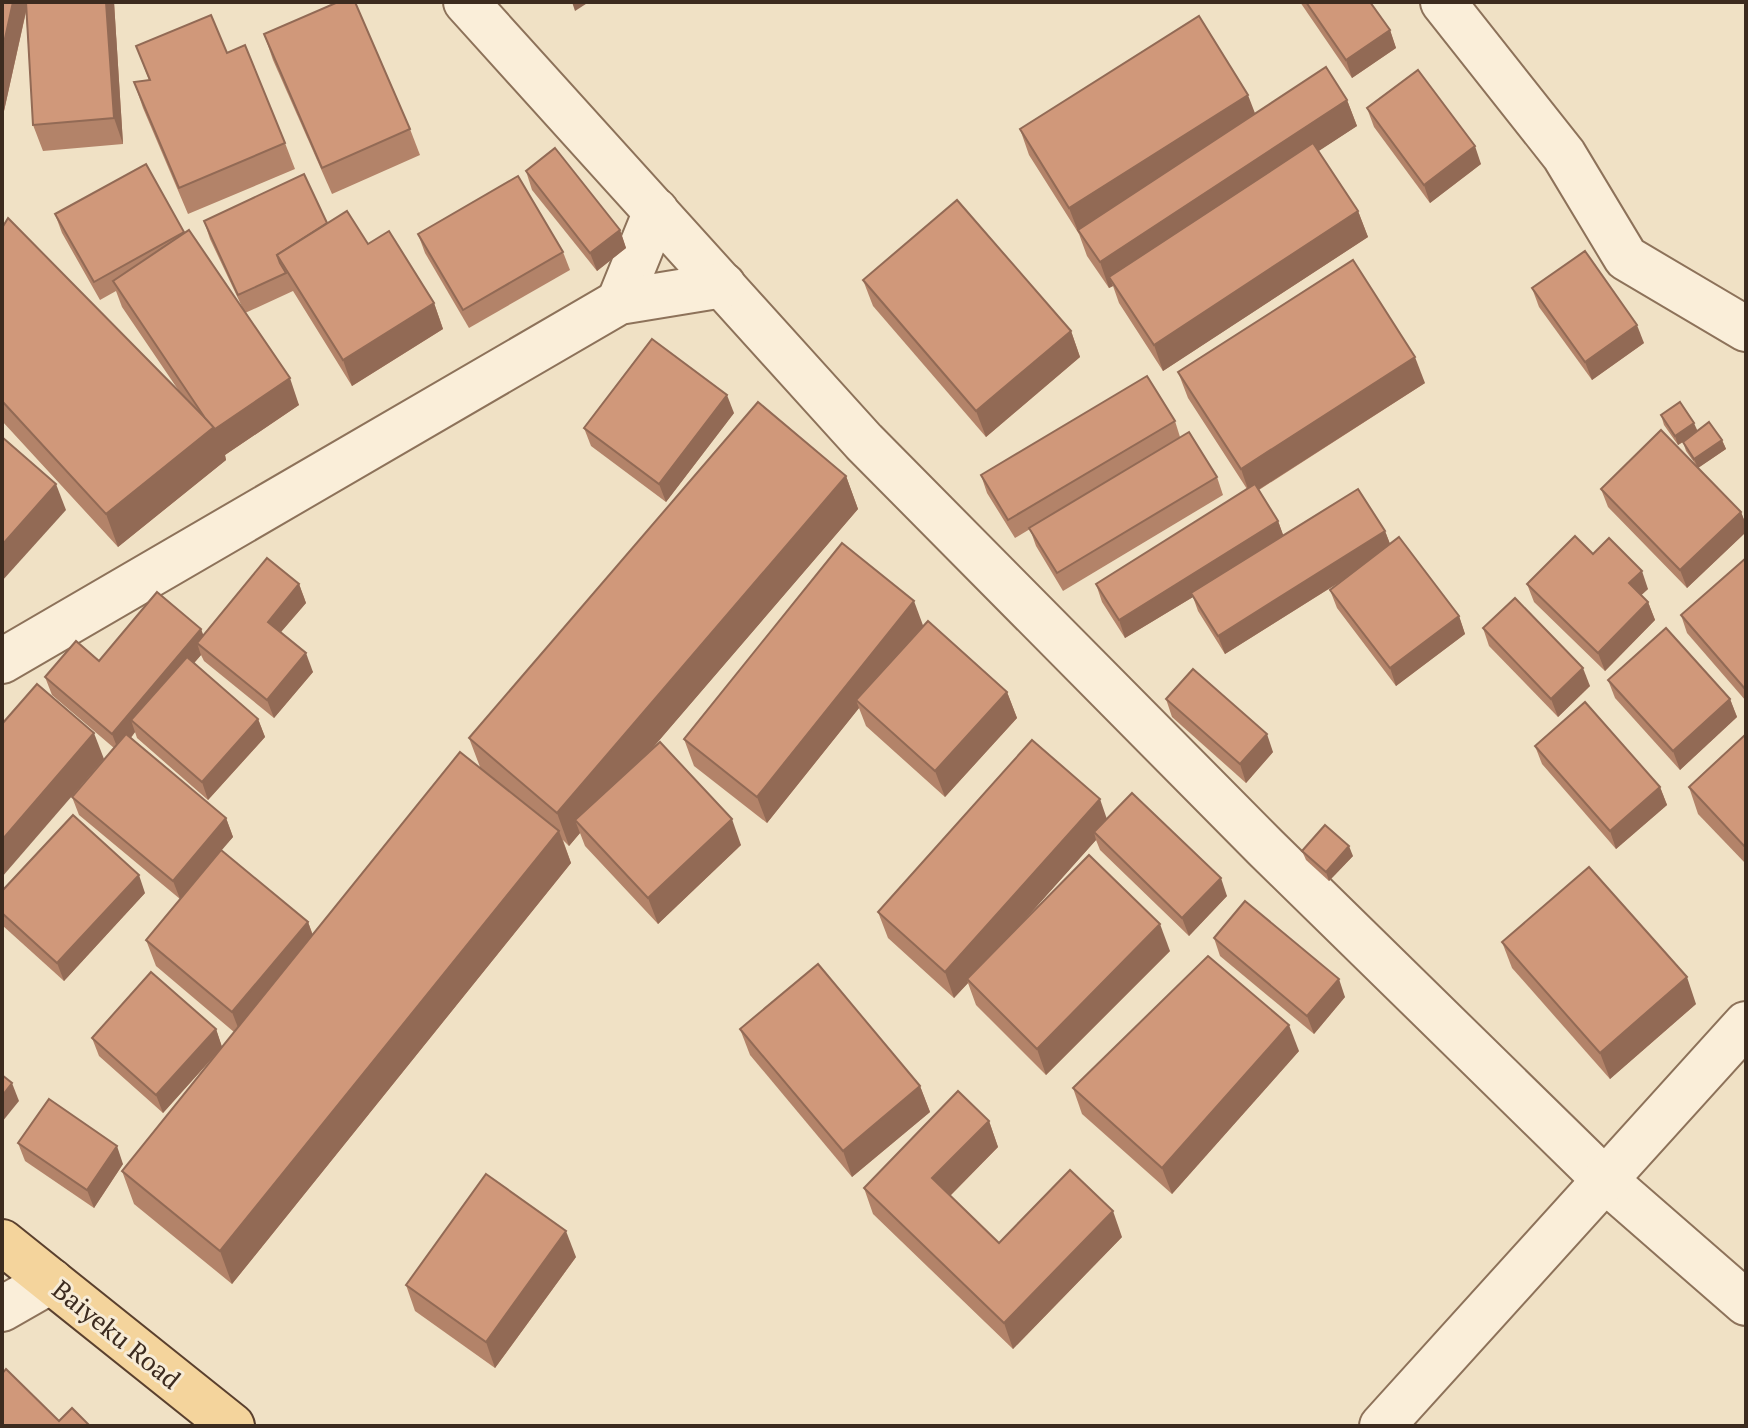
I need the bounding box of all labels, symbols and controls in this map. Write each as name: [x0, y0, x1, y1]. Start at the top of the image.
street label: Baiyeku Road: [46, 1272, 188, 1396]

